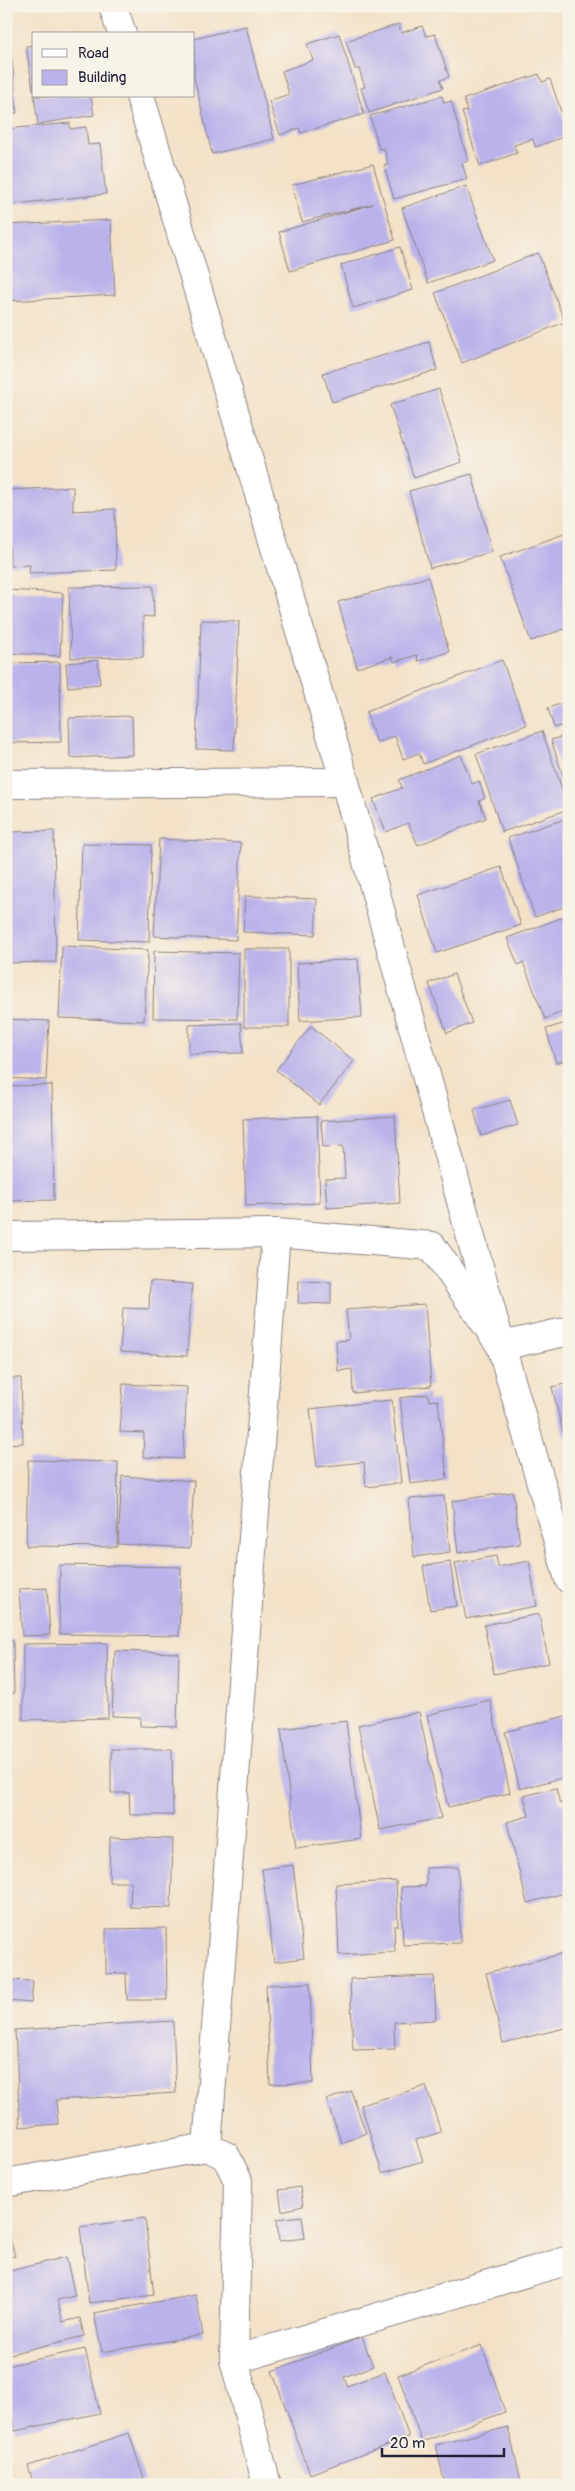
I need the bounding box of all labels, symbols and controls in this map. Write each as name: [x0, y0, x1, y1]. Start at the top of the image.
legend: [32, 32, 195, 98]
text: Road: [78, 44, 109, 63]
text: Building: [78, 68, 126, 87]
scale bar: [382, 2426, 505, 2458]
text: 20 m: [390, 2434, 425, 2453]

